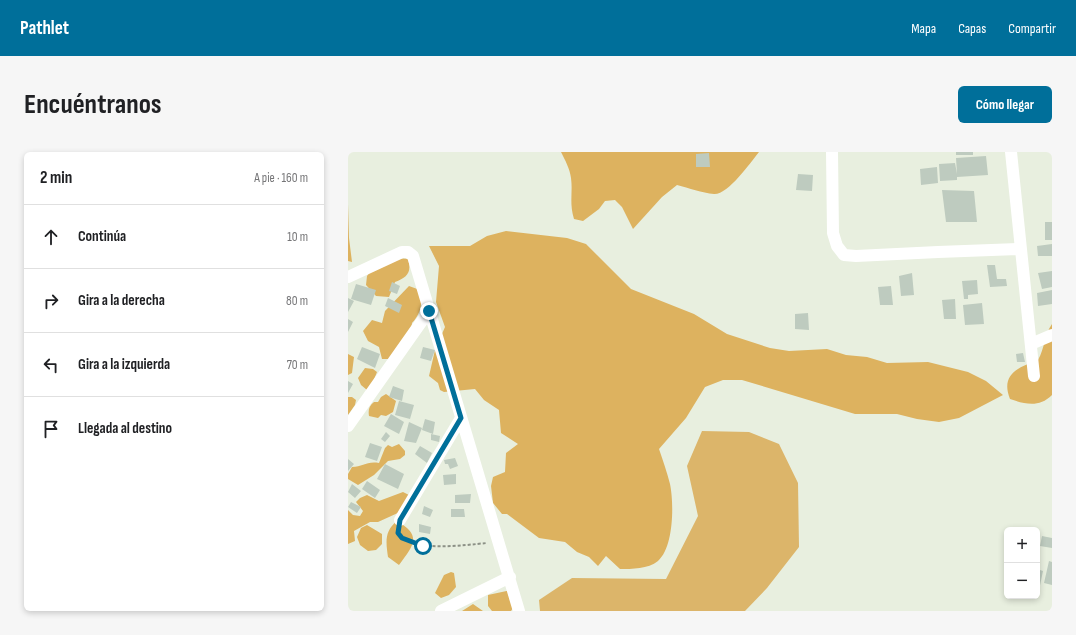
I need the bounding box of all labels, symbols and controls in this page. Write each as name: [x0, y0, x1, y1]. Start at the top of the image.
text: Pathlet: [20, 17, 69, 40]
text: Mapa: [911, 20, 936, 37]
text: Capas: [958, 20, 986, 37]
text: Compartir: [1008, 20, 1056, 37]
button: Cómo llegar: [958, 86, 1052, 123]
text: Encuéntranos: [24, 88, 162, 121]
text: 2 min: [40, 168, 72, 188]
text: A pie · 160 m: [254, 170, 308, 186]
icon: ahead: [40, 226, 62, 248]
text: Continúa: [78, 227, 126, 246]
text: 10 m: [287, 229, 308, 245]
icon: right: [40, 290, 62, 312]
text: Gira a la derecha: [78, 291, 165, 310]
text: 80 m: [286, 293, 308, 309]
route end: [420, 302, 438, 320]
icon: left: [40, 354, 62, 376]
text: Gira a la izquierda: [78, 355, 170, 374]
text: 70 m: [287, 357, 308, 373]
icon: arrive: [40, 418, 62, 440]
text: Llegada al destino: [78, 419, 172, 438]
map controls: [1004, 527, 1040, 599]
button: +: [1004, 527, 1040, 563]
route start: [414, 537, 432, 555]
button: −: [1004, 563, 1040, 599]

